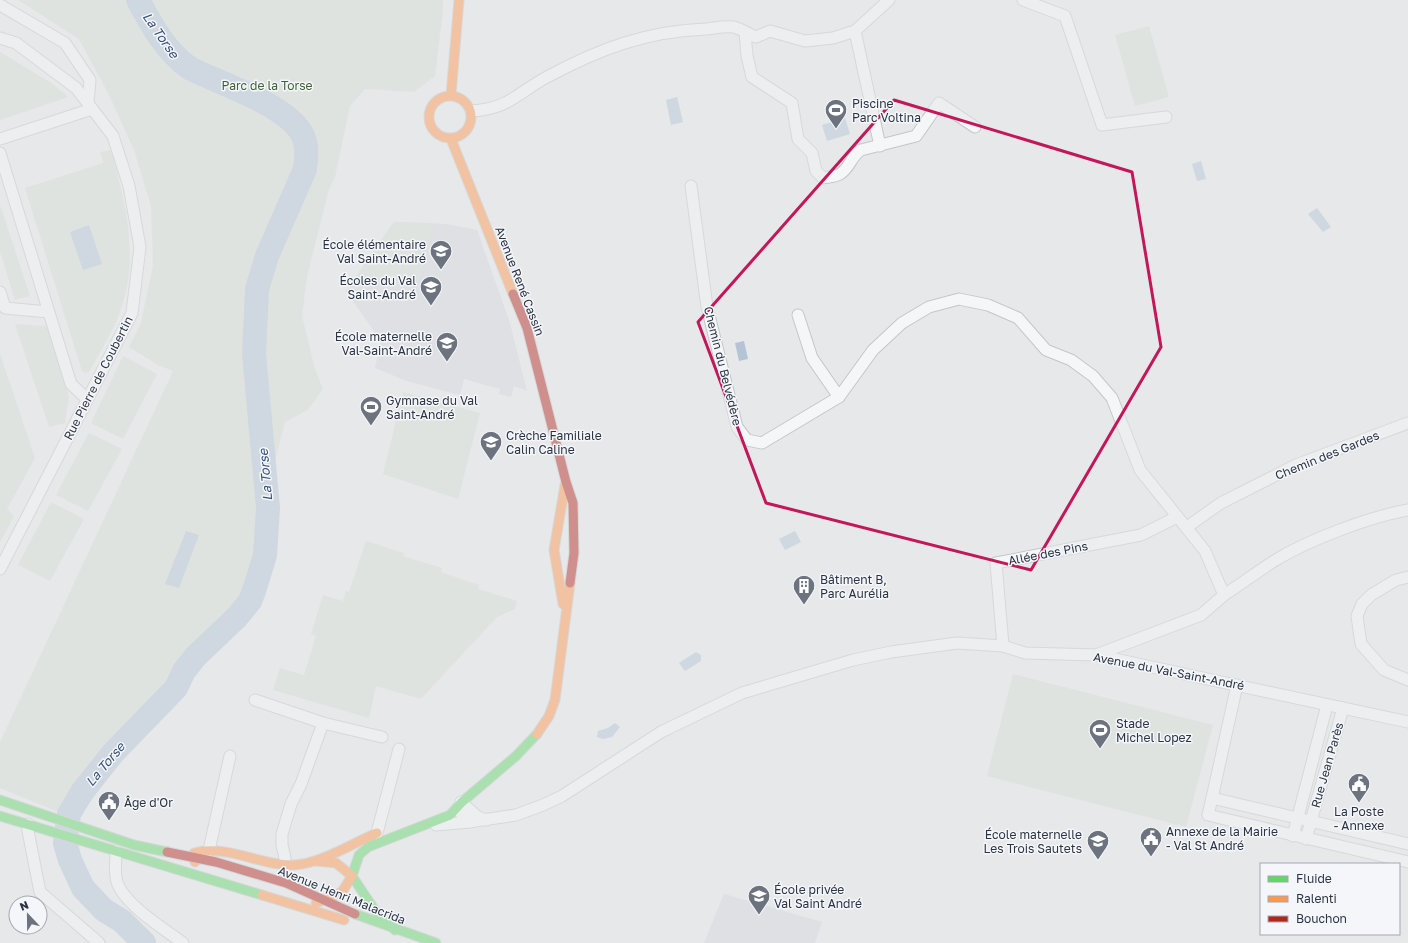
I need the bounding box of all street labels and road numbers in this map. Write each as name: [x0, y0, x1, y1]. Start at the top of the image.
street label: Avenue René Cassin: [492, 224, 548, 338]
street label: Chemin du Belvédère: [701, 305, 745, 427]
street label: Rue Pierre de Coubertin: [60, 314, 136, 442]
street label: Chemin des Gardes: [1273, 427, 1381, 483]
street label: Allée des Pins: [1007, 538, 1089, 568]
street label: Avenue du Val-Saint-André: [1092, 649, 1246, 693]
street label: Rue Jean Parès: [1308, 720, 1346, 810]
street label: Avenue Henri Malacrida: [276, 863, 408, 927]

